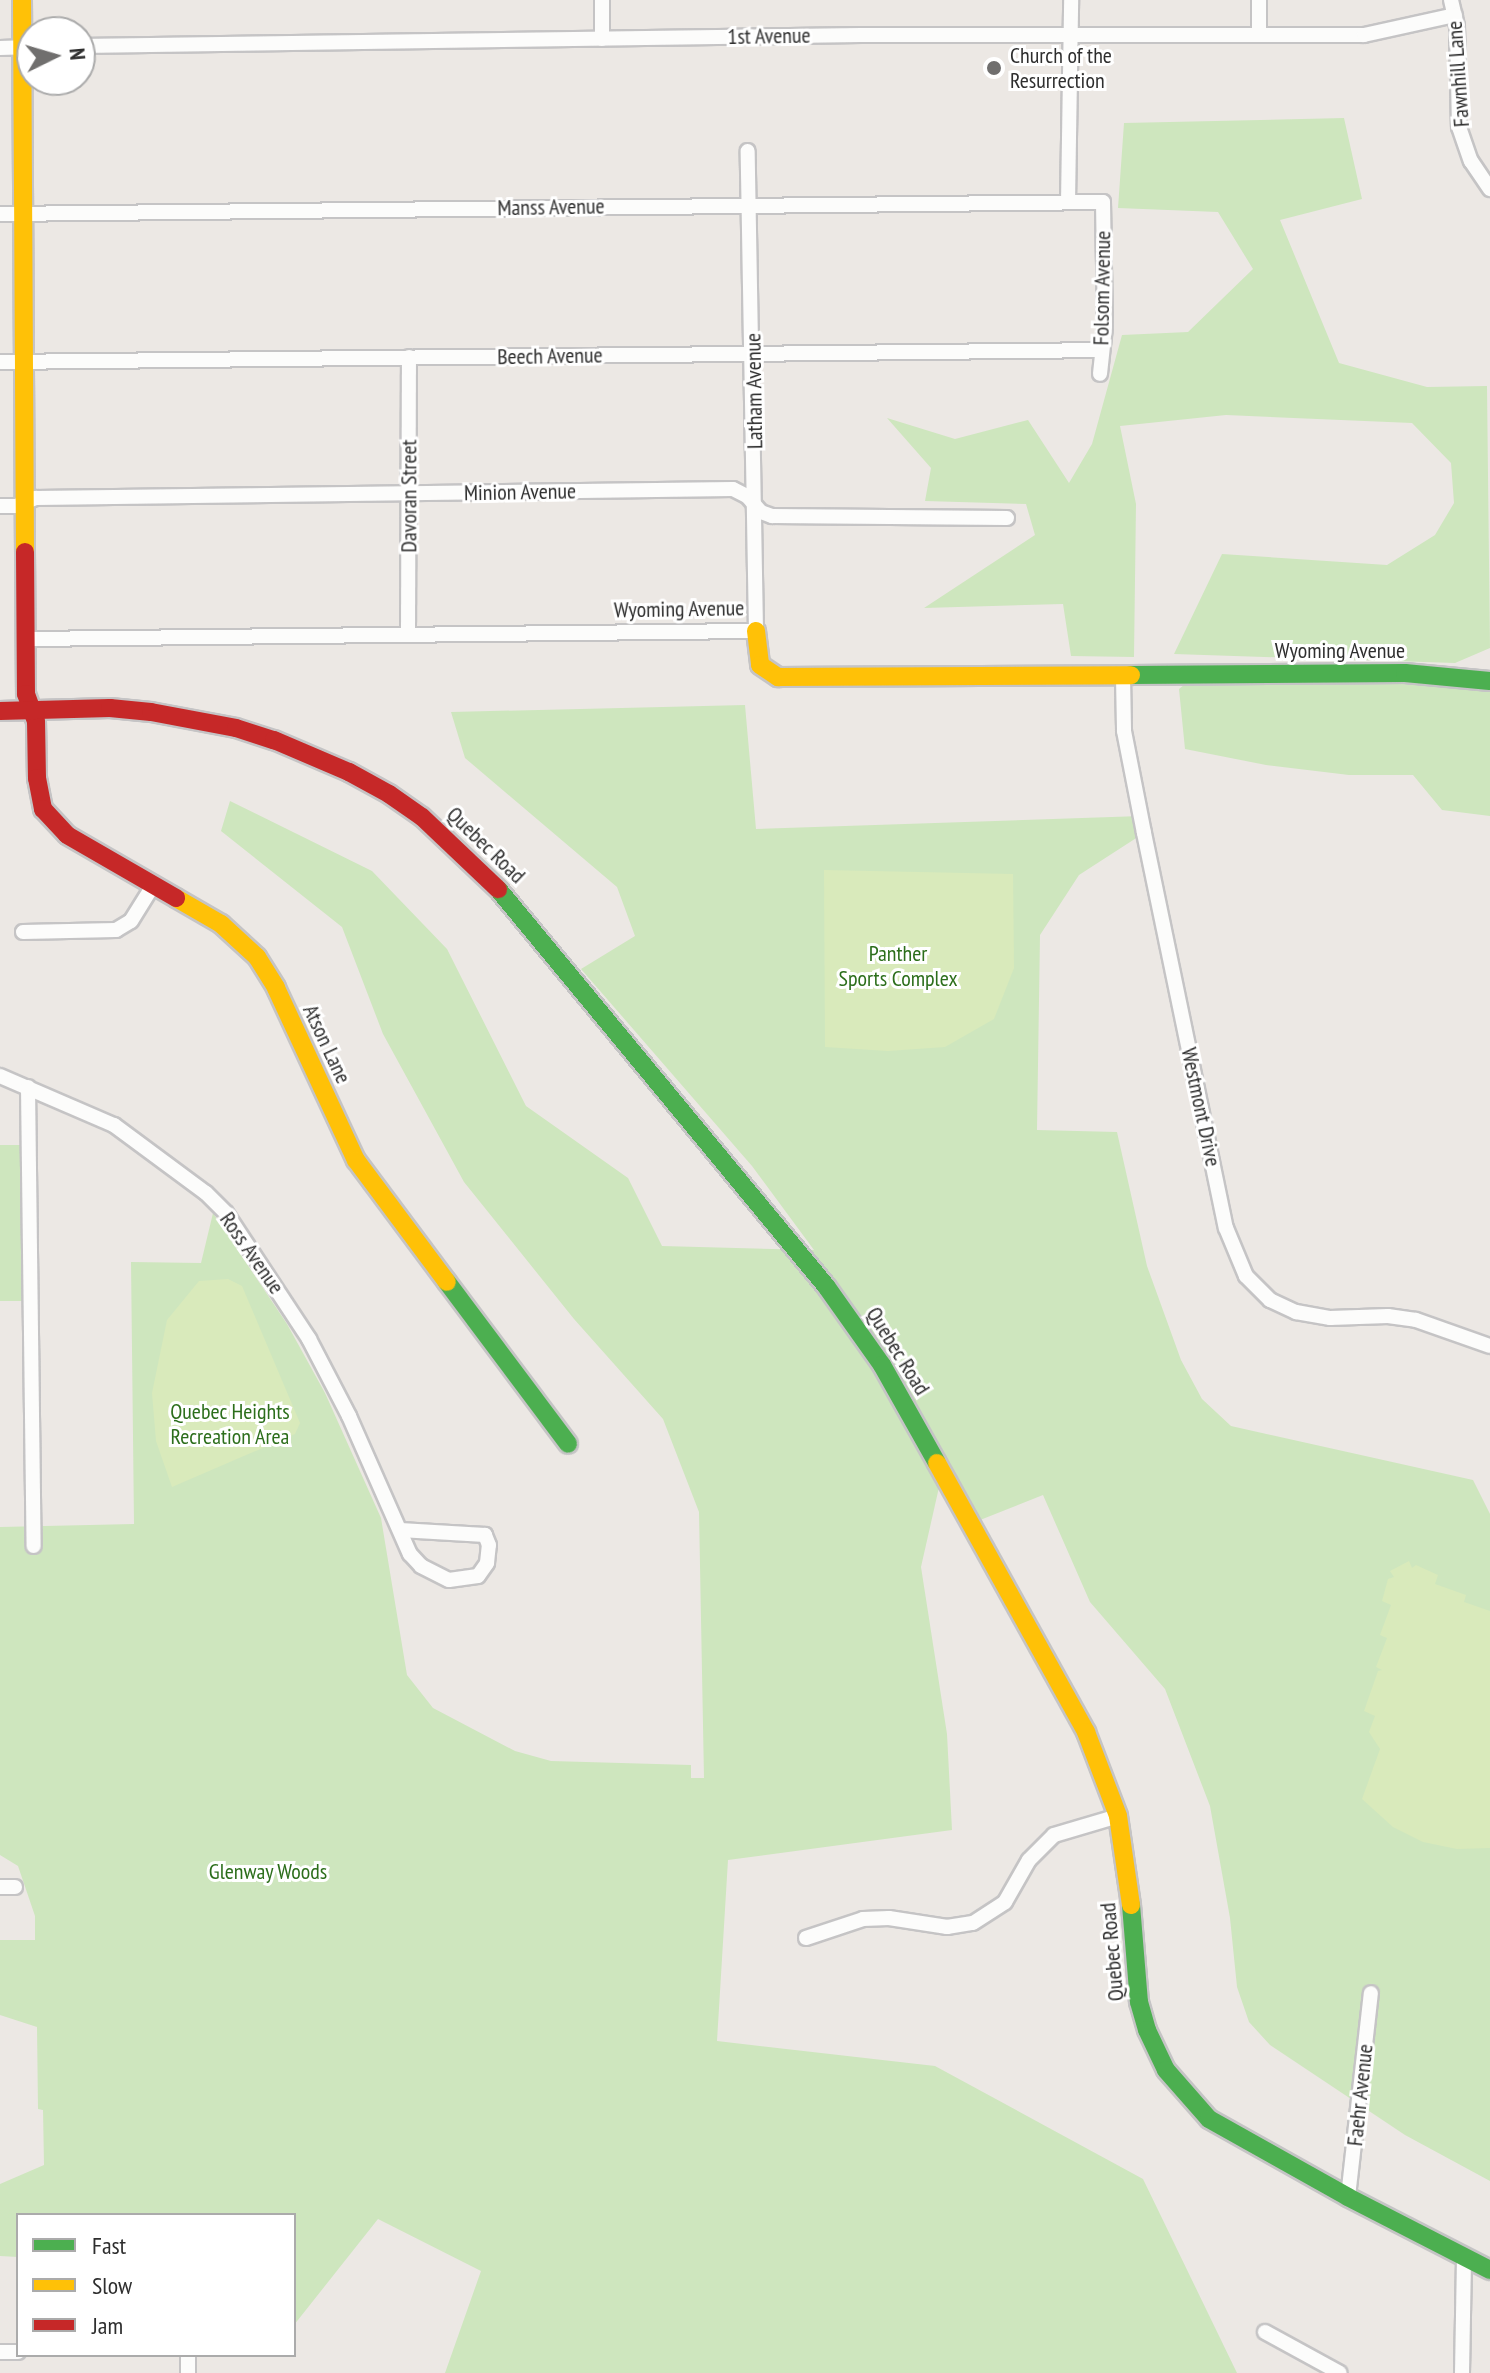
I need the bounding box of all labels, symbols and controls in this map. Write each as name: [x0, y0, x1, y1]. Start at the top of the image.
north arrow: [16, 16, 96, 96]
street label: Fawnhill Lane: [1441, 20, 1475, 128]
street label: 1st Avenue: [727, 22, 811, 50]
place label: Church of the Resurrection: [1010, 42, 1112, 94]
text: N: [63, 47, 92, 61]
marker: Church of the Resurrection: [985, 59, 1003, 77]
street label: Manss Avenue: [497, 193, 605, 221]
street label: Folsom Avenue: [1088, 230, 1116, 346]
street label: Latham Avenue: [740, 332, 768, 450]
street label: Beech Avenue: [497, 342, 603, 370]
street label: Davoran Street: [396, 439, 422, 553]
street label: Minion Avenue: [463, 478, 577, 506]
street label: Wyoming Avenue: [613, 595, 745, 623]
street label: Wyoming Avenue: [1275, 638, 1405, 664]
street label: Quebec Road: [441, 801, 531, 889]
park label: Panther Sports Complex: [839, 940, 957, 992]
street label: Atson Lane: [297, 1000, 357, 1088]
street label: Westmont Drive: [1176, 1045, 1226, 1169]
street label: Ross Avenue: [214, 1207, 290, 1299]
street label: Quebec Road: [861, 1302, 935, 1400]
park label: Quebec Heights Recreation Area: [170, 1398, 290, 1450]
park label: Glenway Woods: [208, 1859, 328, 1885]
street label: Quebec Road: [1095, 1901, 1129, 2003]
street label: Faehr Avenue: [1341, 2042, 1379, 2148]
legend: [16, 2213, 296, 2357]
text: Fast: [92, 2230, 126, 2261]
text: Slow: [92, 2270, 132, 2301]
text: Jam: [92, 2310, 123, 2341]

